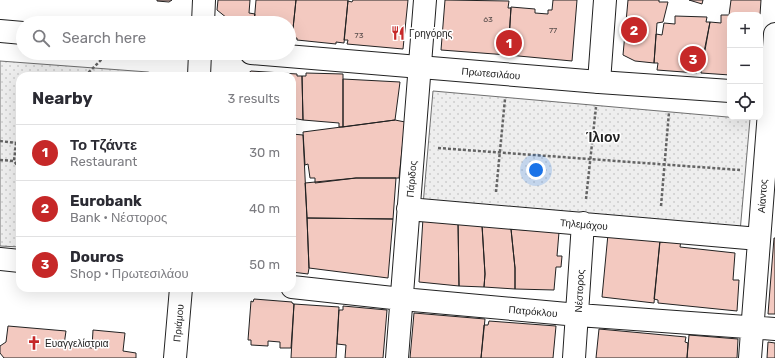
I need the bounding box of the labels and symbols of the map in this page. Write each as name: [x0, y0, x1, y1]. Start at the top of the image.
house number: 63: [483, 15, 493, 24]
pin: 2: [621, 15, 647, 45]
restaurant icon: Γρηγόρης: [390, 25, 406, 41]
house number: 77: [549, 26, 557, 35]
place label: Γρηγόρης: [409, 28, 453, 40]
pin: 1: [496, 28, 522, 58]
house number: 73: [355, 31, 364, 40]
pin: 3: [680, 44, 706, 74]
street label: Πρωτεσιλάου: [461, 65, 521, 83]
district label: Ίλιον: [586, 129, 621, 146]
street label: Πάριδος: [404, 160, 420, 198]
your location: [526, 160, 546, 180]
street label: Αίαντος: [756, 179, 770, 213]
street label: Τηλεμάχου: [560, 217, 608, 233]
street label: Νέστορος: [573, 269, 587, 313]
street label: Πριάμου: [171, 304, 187, 342]
street label: Πατρόκλου: [508, 304, 558, 320]
church icon: Ευαγγελίστρια: [26, 335, 42, 351]
place label: Ευαγγελίστρια: [45, 338, 109, 350]

